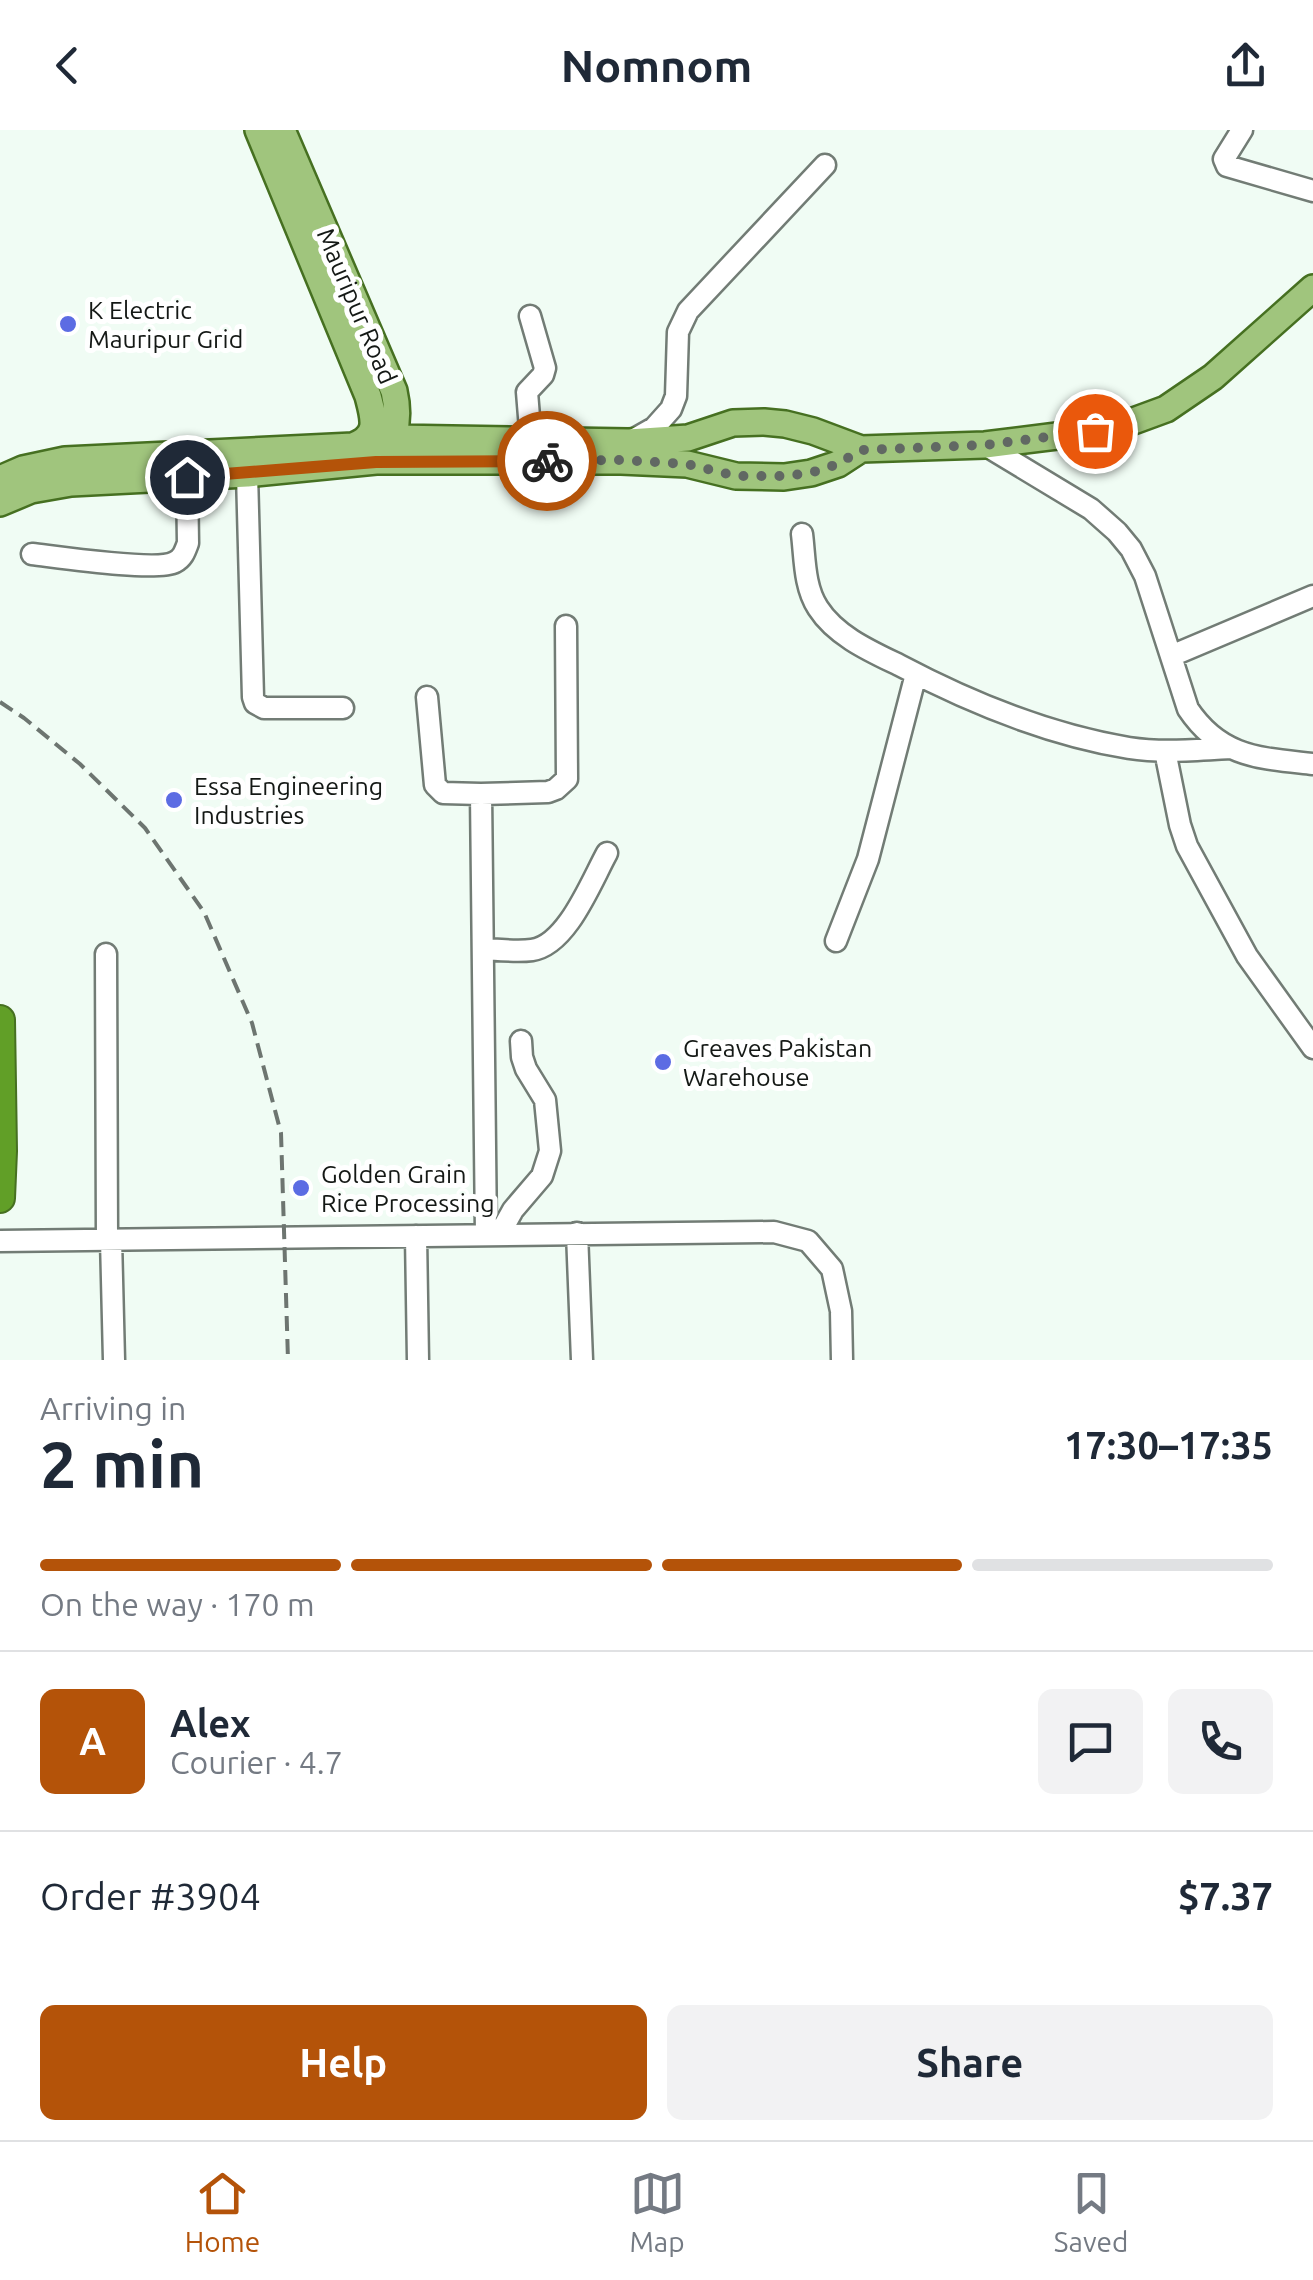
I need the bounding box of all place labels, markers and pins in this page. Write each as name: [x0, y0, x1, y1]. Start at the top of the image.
place label: K Electric Mauripur Grid: [88, 296, 243, 353]
marker: K Electric Mauripur Grid: [57, 313, 79, 335]
pin: [1053, 389, 1138, 474]
pin: [145, 435, 230, 520]
place label: Essa Engineering Industries: [194, 772, 383, 829]
marker: Essa Engineering Industries: [163, 789, 185, 811]
place label: Greaves Pakistan Warehouse: [683, 1034, 872, 1091]
marker: Greaves Pakistan Warehouse: [652, 1051, 674, 1073]
place label: Golden Grain Rice Processing: [321, 1160, 495, 1217]
marker: Golden Grain Rice Processing: [290, 1177, 312, 1199]

